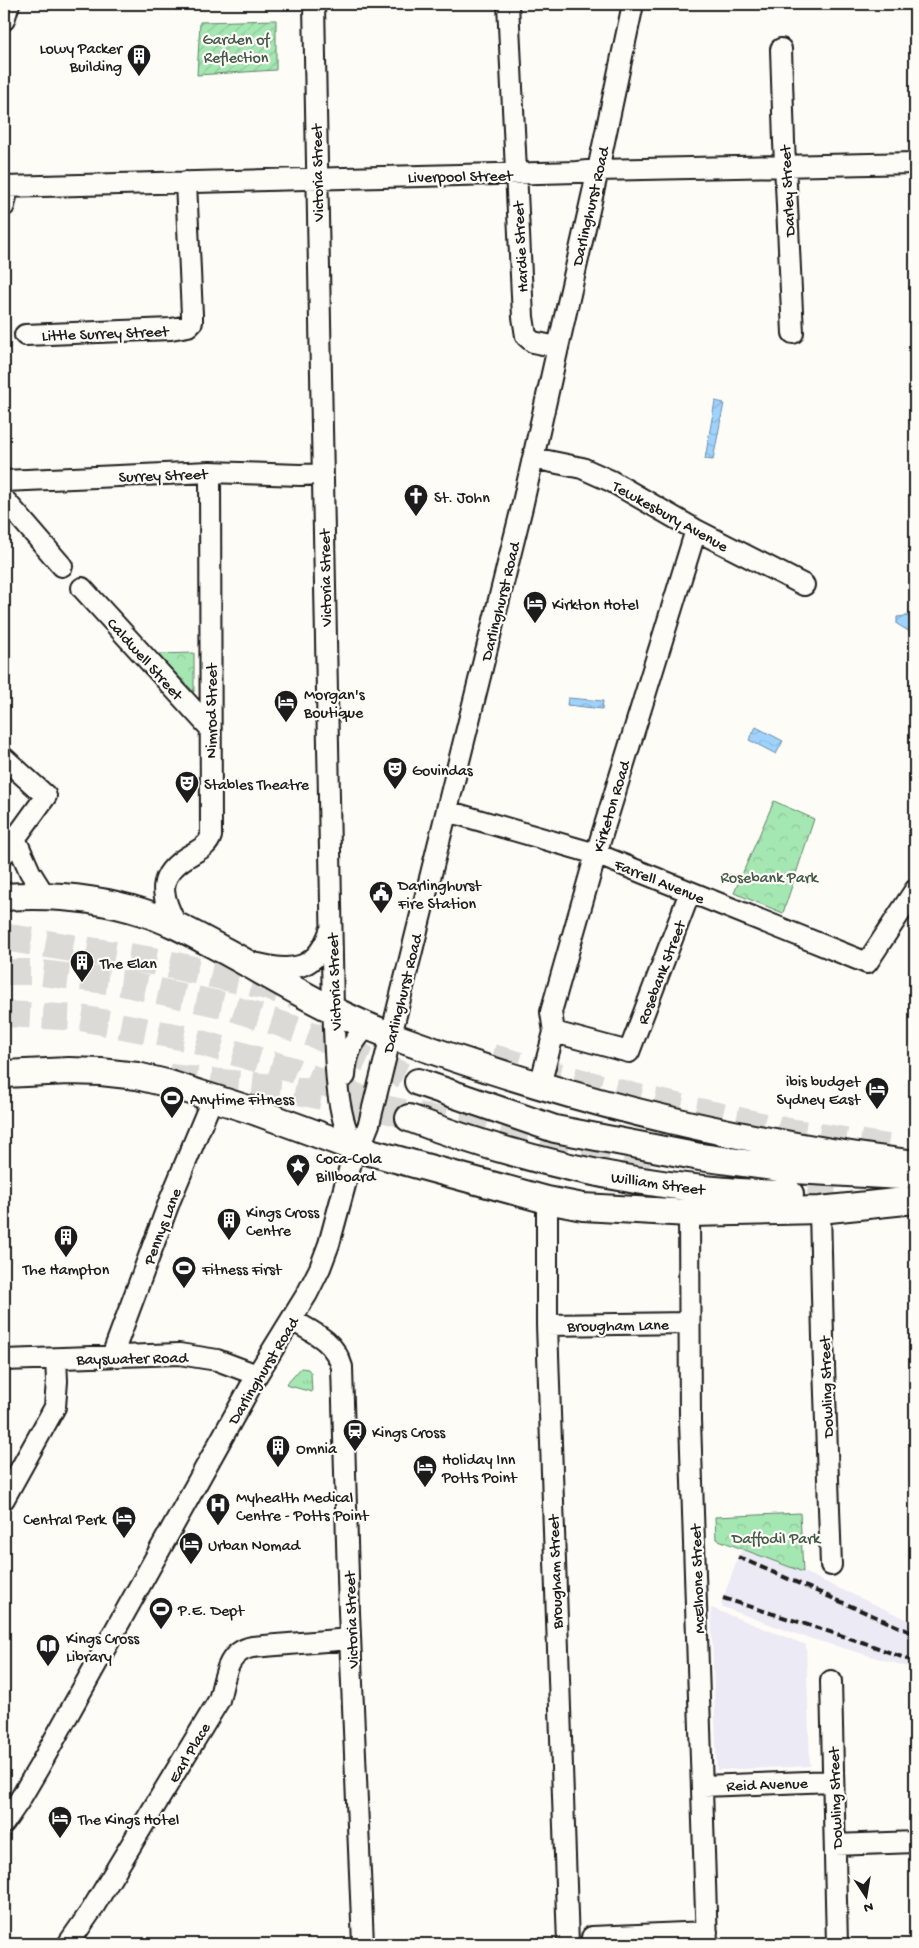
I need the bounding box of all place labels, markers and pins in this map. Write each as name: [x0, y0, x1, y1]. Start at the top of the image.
place label: Lowy Packer Building: [40, 41, 123, 78]
building icon: Lowy Packer Building: [126, 43, 152, 77]
church icon: St. John: [403, 483, 429, 517]
place label: St. John: [434, 490, 490, 509]
hotel icon: Kirkton Hotel: [522, 590, 548, 624]
place label: Kirkton Hotel: [552, 597, 639, 616]
place label: Morgan's Boutique: [303, 687, 366, 724]
hotel icon: Morgan's Boutique: [273, 689, 299, 723]
theatre icon: Govindas: [382, 756, 408, 790]
place label: Govindas: [412, 763, 474, 782]
theatre icon: Stables Theatre: [174, 770, 200, 804]
place label: Stables Theatre: [204, 777, 310, 796]
place label: Darlinghurst Fire Station: [397, 878, 482, 915]
public building icon: Darlinghurst Fire Station: [368, 880, 394, 914]
building icon: The Elan: [69, 949, 95, 983]
place label: The Elan: [99, 956, 157, 975]
place label: ibis budget Sydney East: [777, 1074, 861, 1111]
hotel icon: ibis budget Sydney East: [864, 1076, 890, 1110]
sports icon: Anytime Fitness: [159, 1085, 185, 1119]
place label: Anytime Fitness: [190, 1092, 295, 1111]
place label: Coca-Cola Billboard: [315, 1151, 383, 1188]
place icon: Coca-Cola Billboard: [285, 1153, 311, 1187]
place label: Kings Cross Centre: [246, 1205, 320, 1242]
building icon: Kings Cross Centre: [216, 1207, 242, 1241]
building icon: The Hampton: [53, 1224, 79, 1258]
sports icon: Fitness First: [171, 1255, 197, 1289]
place label: The Hampton: [22, 1262, 110, 1281]
place label: Fitness First: [201, 1262, 283, 1281]
station icon: Kings Cross: [342, 1418, 368, 1452]
place label: Kings Cross: [372, 1425, 446, 1444]
building icon: Omnia: [265, 1434, 291, 1468]
place label: Omnia: [296, 1441, 338, 1460]
place label: Holiday Inn Potts Point: [441, 1452, 518, 1489]
hotel icon: Holiday Inn Potts Point: [412, 1454, 438, 1488]
place label: Myhealth Medical Centre - Potts Point: [236, 1490, 370, 1527]
hospital icon: Myhealth Medical Centre - Potts Point: [205, 1492, 231, 1526]
hotel icon: Central Perk: [111, 1505, 137, 1539]
place label: Central Perk: [23, 1512, 108, 1531]
hotel icon: Urban Nomad: [178, 1531, 204, 1565]
place label: Urban Nomad: [208, 1538, 302, 1557]
sports icon: P.E. Dept: [148, 1596, 174, 1630]
place label: P.E. Dept: [177, 1603, 245, 1622]
place label: Kings Cross Library: [66, 1631, 140, 1668]
library icon: Kings Cross Library: [35, 1633, 61, 1667]
hotel icon: The Kings Hotel: [47, 1805, 73, 1839]
place label: The Kings Hotel: [77, 1812, 179, 1831]

